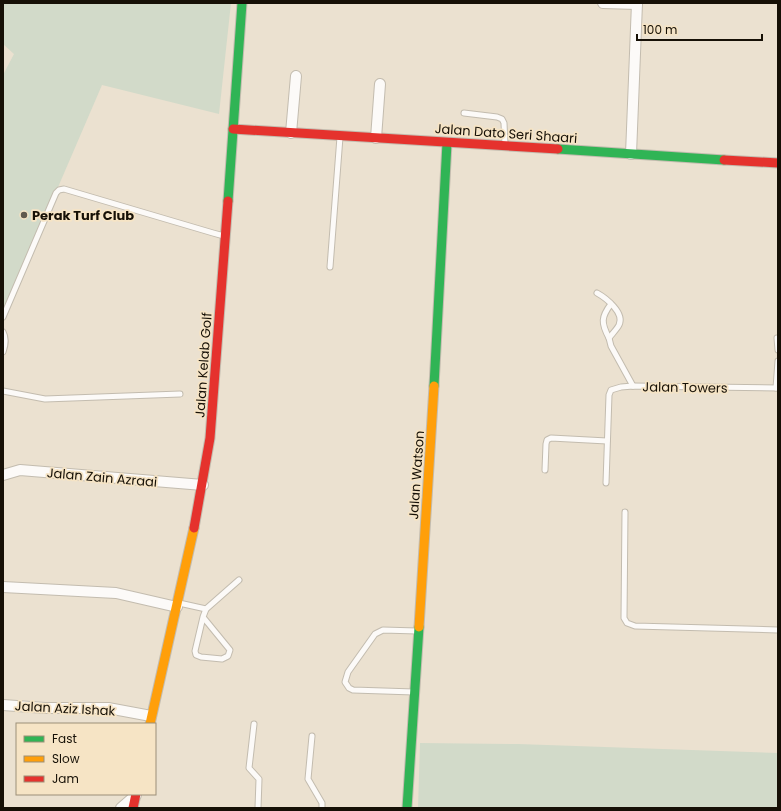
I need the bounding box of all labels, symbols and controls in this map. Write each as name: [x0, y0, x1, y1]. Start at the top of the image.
scale bar: [637, 16, 762, 42]
text: 100 m: [643, 21, 677, 38]
street label: Jalan Dato Seri Shaari: [434, 119, 578, 148]
place label: Perak Turf Club: [32, 206, 134, 225]
marker: Perak Turf Club: [19, 210, 29, 220]
street label: Jalan Kelab Golf: [190, 312, 217, 418]
street label: Jalan Towers: [642, 377, 728, 398]
street label: Jalan Watson: [404, 430, 429, 520]
street label: Jalan Zain Azraai: [46, 463, 158, 492]
street label: Jalan Aziz Ishak: [14, 696, 116, 721]
legend: [16, 723, 156, 795]
text: Fast: [52, 730, 77, 747]
text: Slow: [52, 750, 80, 767]
text: Jam: [52, 770, 79, 787]

